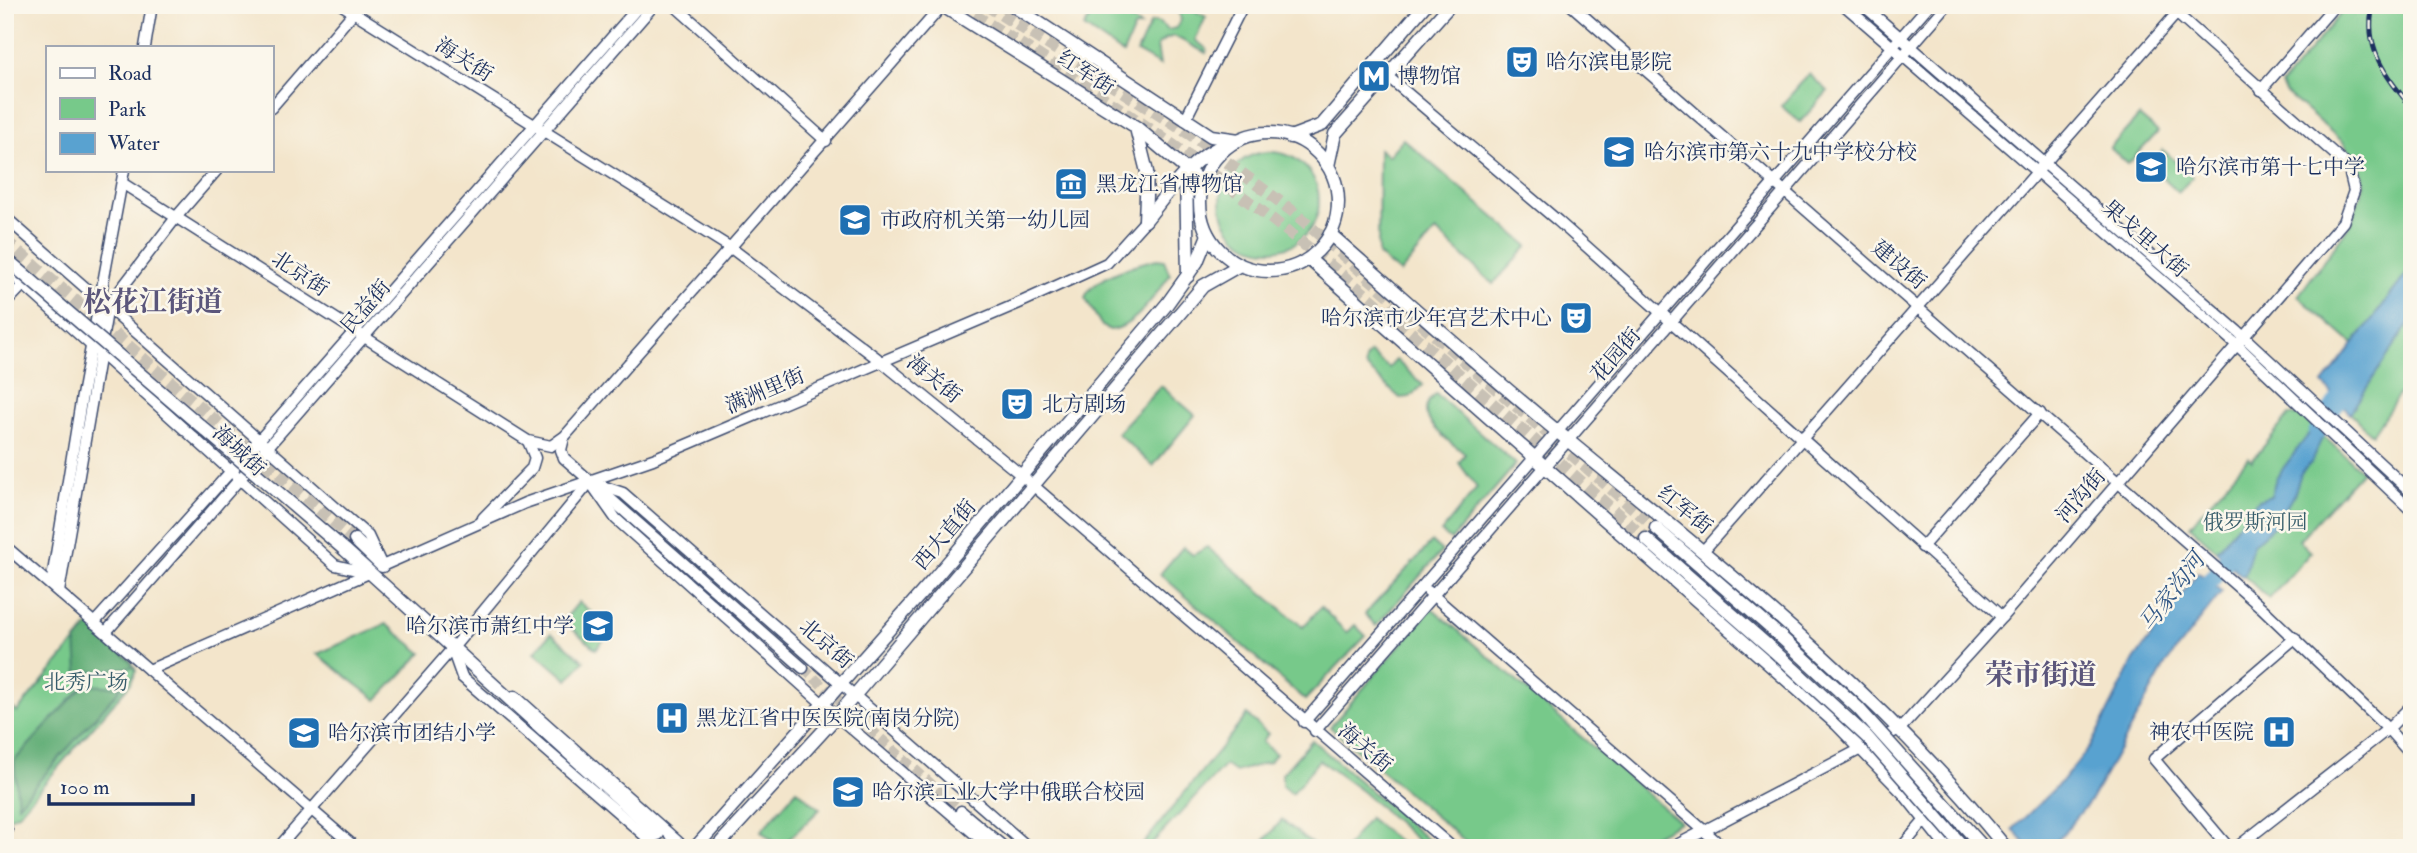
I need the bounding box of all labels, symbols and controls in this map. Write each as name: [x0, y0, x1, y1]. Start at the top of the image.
street label: 海关街: [430, 32, 498, 88]
theatre icon: 哈尔滨电影院: [1503, 43, 1541, 81]
street label: 红军街: [1052, 45, 1120, 101]
legend: [46, 46, 273, 172]
place label: 哈尔滨电影院: [1546, 49, 1672, 76]
metro station icon: 博物馆: [1355, 57, 1393, 95]
text: Road: [108, 60, 153, 87]
place label: 博物馆: [1398, 63, 1461, 90]
text: Park: [108, 96, 146, 123]
text: Water: [107, 130, 160, 157]
school or university icon: 哈尔滨市第六十九中学校分校: [1600, 133, 1638, 171]
place label: 哈尔滨市第六十九中学校分校: [1644, 139, 1917, 166]
school or university icon: 哈尔滨市第十七中学: [2132, 148, 2170, 186]
place label: 哈尔滨市第十七中学: [2176, 154, 2365, 181]
museum icon: 黑龙江省博物馆: [1052, 165, 1090, 203]
place label: 黑龙江省博物馆: [1096, 171, 1243, 198]
street label: 果戈里大街: [2097, 194, 2193, 284]
school or university icon: 市政府机关第一幼儿园: [836, 201, 874, 239]
place label: 市政府机关第一幼儿园: [880, 207, 1090, 234]
street label: 建设街: [1866, 234, 1932, 296]
street label: 北京街: [266, 245, 334, 303]
street label: 民益街: [335, 274, 397, 340]
district label: 松花江街道: [83, 285, 223, 320]
theatre icon: 哈尔滨市少年宫艺术中心: [1557, 299, 1595, 337]
place label: 哈尔滨市少年宫艺术中心: [1321, 305, 1552, 332]
street label: 花园街: [1585, 322, 1647, 388]
street label: 海关街: [901, 349, 967, 409]
street label: 满洲里街: [721, 362, 809, 420]
theatre icon: 北方剧场: [998, 385, 1036, 423]
place label: 北方剧场: [1042, 391, 1126, 418]
street label: 海城街: [207, 420, 271, 482]
street label: 河沟街: [2050, 463, 2112, 529]
street label: 红军街: [1652, 480, 1718, 540]
street label: 西大直街: [908, 494, 982, 576]
park label: 俄罗斯河园: [2203, 509, 2308, 536]
water label: 马家沟河: [2133, 543, 2214, 637]
school or university icon: 哈尔滨市萧红中学: [579, 607, 617, 645]
place label: 哈尔滨市萧红中学: [406, 613, 574, 640]
street label: 北京街: [793, 613, 859, 675]
district label: 荣市街道: [1985, 658, 2097, 693]
park label: 北秀广场: [44, 669, 128, 696]
hospital icon: 黑龙江省中医医院(南岗分院): [653, 699, 691, 737]
place label: 黑龙江省中医医院(南岗分院): [696, 705, 959, 732]
hospital icon: 神农中医院: [2260, 713, 2298, 751]
school or university icon: 哈尔滨市团结小学: [285, 714, 323, 752]
street label: 海关街: [1332, 717, 1398, 779]
place label: 神农中医院: [2149, 719, 2254, 746]
place label: 哈尔滨市团结小学: [328, 720, 496, 747]
scale bar: [49, 762, 192, 806]
school or university icon: 哈尔滨工业大学中俄联合校园: [829, 773, 867, 811]
text: 100 m: [60, 774, 110, 801]
place label: 哈尔滨工业大学中俄联合校园: [872, 779, 1145, 806]

